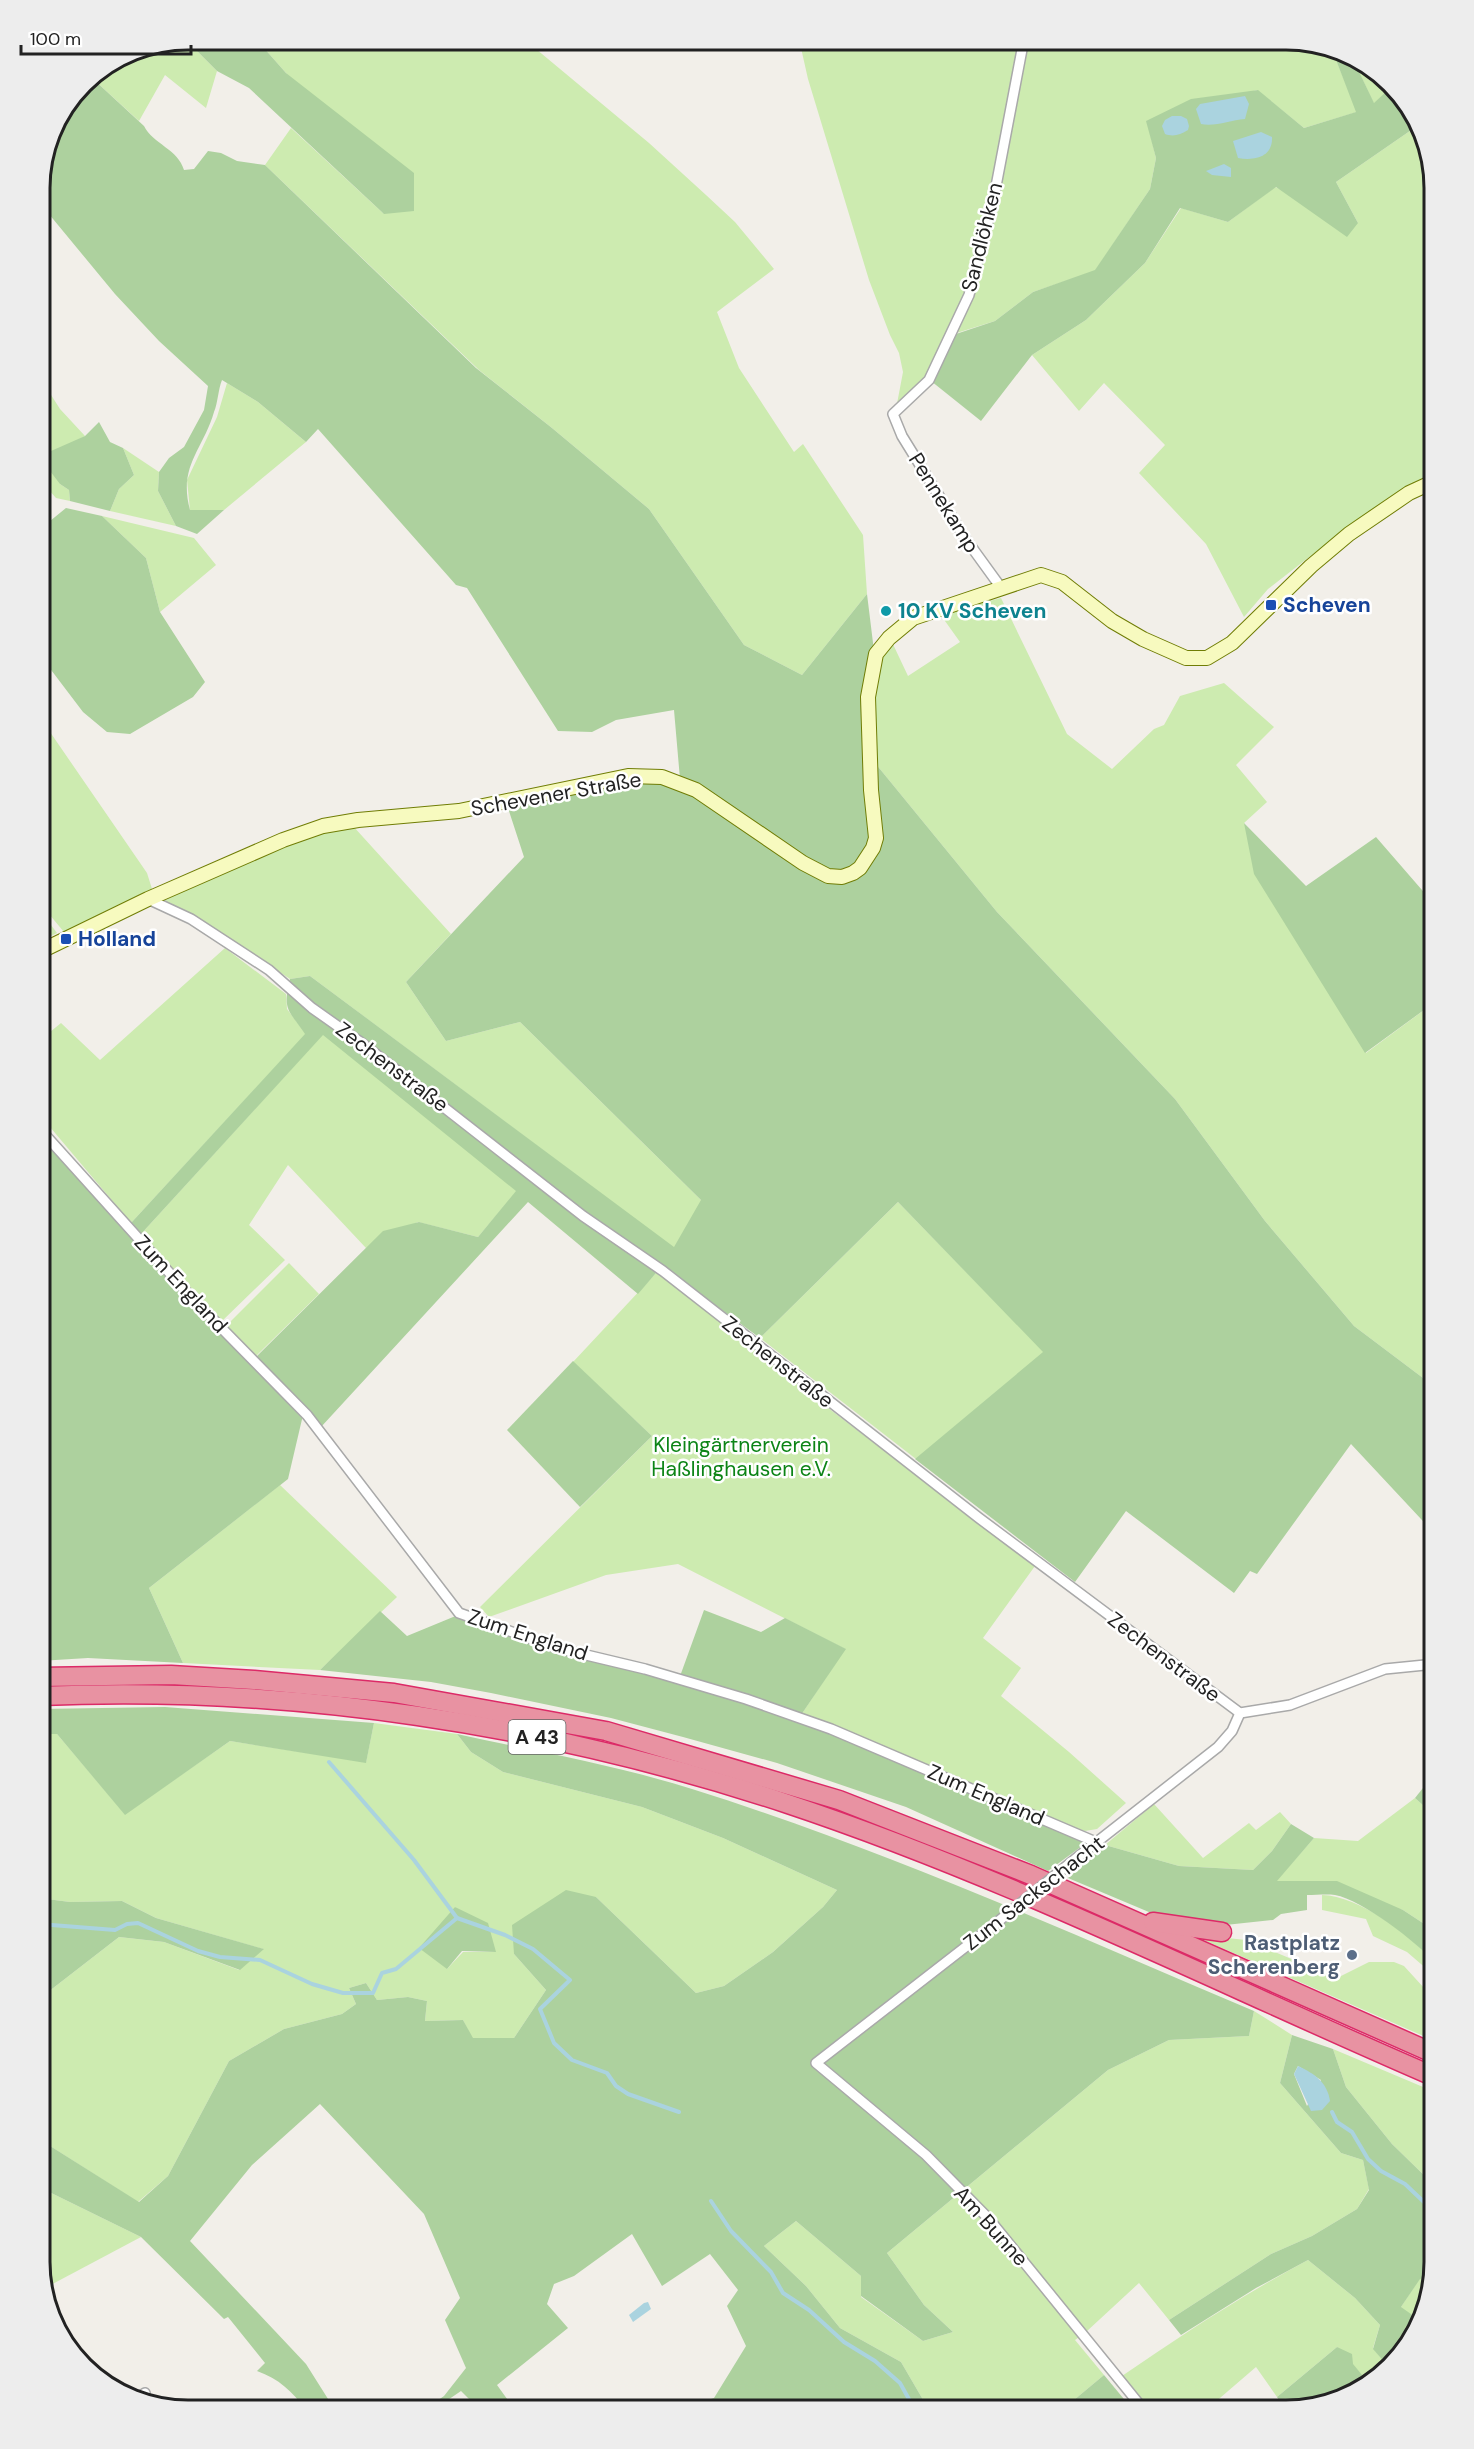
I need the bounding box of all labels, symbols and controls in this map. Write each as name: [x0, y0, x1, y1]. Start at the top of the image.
scale bar: [21, 18, 190, 56]
text: 100 m: [30, 27, 81, 51]
street label: Sandlöhken: [955, 179, 1009, 295]
street label: Pennekamp: [902, 448, 986, 558]
place label: Scheven: [1283, 591, 1371, 619]
place label: 10 KV Scheven: [898, 597, 1046, 625]
marker: Scheven: [1264, 598, 1278, 612]
marker: 10 KV Scheven: [879, 604, 893, 618]
street label: Schevener Straße: [469, 765, 644, 823]
place label: Holland: [78, 925, 156, 953]
marker: Holland: [59, 932, 73, 946]
street label: Zechenstraße: [330, 1015, 454, 1119]
street label: Zum England: [128, 1229, 234, 1339]
street label: Zechenstraße: [716, 1310, 840, 1414]
park label: Kleingärtnerverein Haßlinghausen e.V.: [651, 1431, 831, 1483]
street label: Zum England: [464, 1602, 592, 1668]
street label: Zechenstraße: [1102, 1605, 1226, 1709]
road number: A 43: [508, 1720, 566, 1754]
street label: Zum England: [923, 1758, 1049, 1832]
street label: Zum Sackschacht: [958, 1829, 1110, 1957]
place label: Rastplatz Scherenberg: [1208, 1929, 1340, 1981]
marker: Rastplatz Scherenberg: [1345, 1948, 1359, 1962]
street label: Am Bunne: [947, 2180, 1035, 2272]

